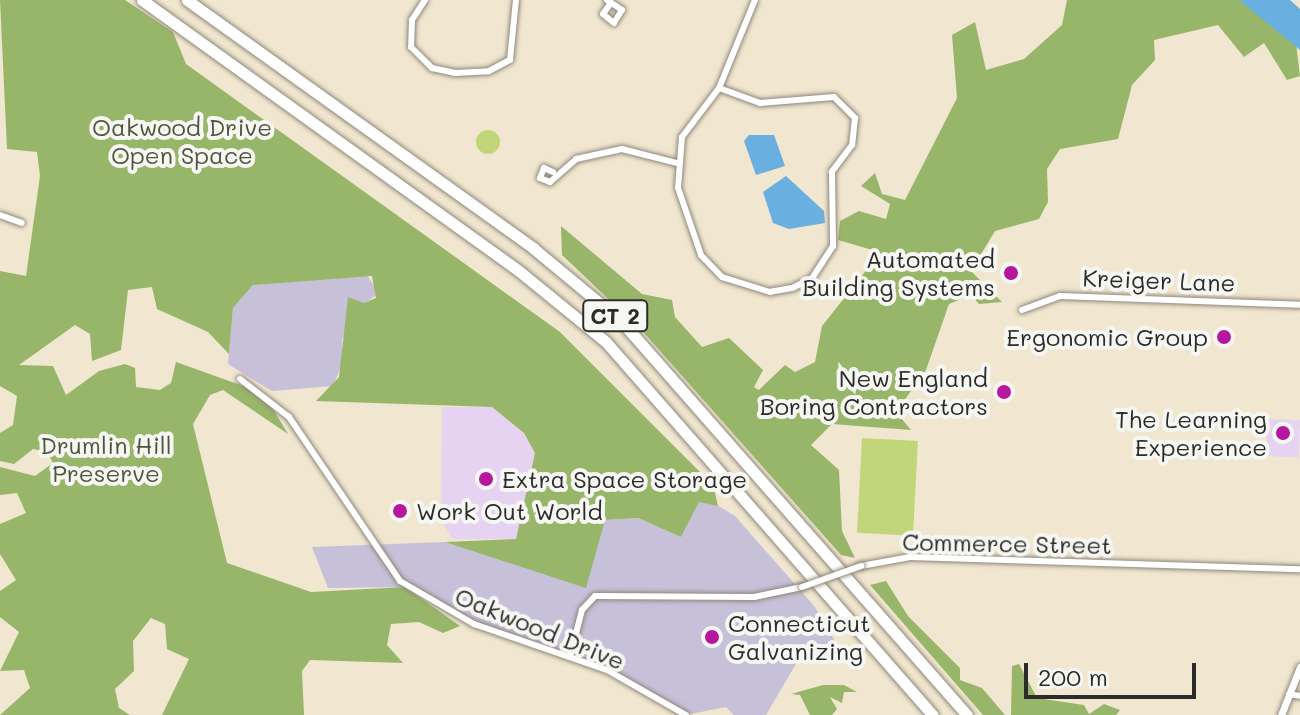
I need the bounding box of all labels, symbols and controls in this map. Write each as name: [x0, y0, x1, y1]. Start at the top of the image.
park label: Oakwood Drive Open Space: [92, 113, 272, 169]
place label: Automated Building Systems: [802, 245, 995, 301]
street label: Kreiger Lane: [1082, 263, 1236, 297]
marker: Automated Building Systems: [1002, 264, 1020, 282]
road number: CT 2: [581, 298, 649, 334]
place label: Ergonomic Group: [1006, 323, 1208, 351]
marker: Ergonomic Group: [1215, 328, 1233, 346]
place label: New England Boring Contractors: [760, 364, 988, 420]
marker: New England Boring Contractors: [995, 383, 1013, 401]
place label: The Learning Experience: [1115, 405, 1267, 461]
marker: The Learning Experience: [1274, 424, 1292, 442]
park label: Drumlin Hill Preserve: [40, 431, 172, 487]
place label: Extra Space Storage: [502, 465, 747, 493]
marker: Extra Space Storage: [477, 470, 495, 488]
place label: Work Out World: [416, 497, 603, 525]
marker: Work Out World: [391, 502, 409, 520]
street label: Commerce Street: [902, 527, 1112, 559]
street label: Oakwood Drive: [451, 581, 629, 675]
place label: Connecticut Galvanizing: [728, 609, 871, 665]
marker: Connecticut Galvanizing: [703, 628, 721, 646]
scale bar: [1028, 647, 1200, 697]
text: 200 m: [1038, 661, 1108, 692]

